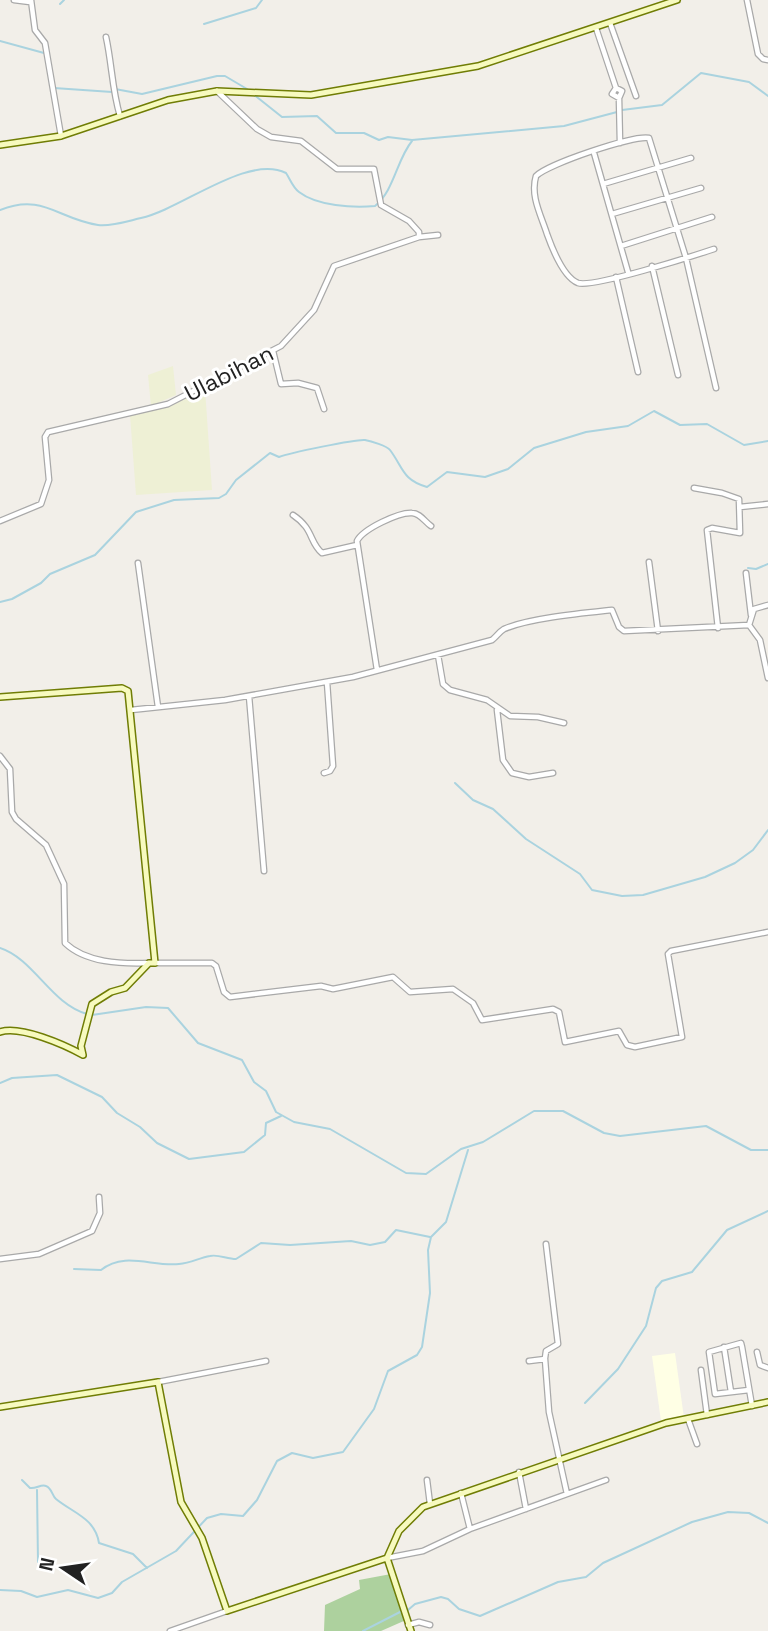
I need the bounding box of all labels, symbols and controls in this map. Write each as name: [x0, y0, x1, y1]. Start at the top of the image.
street label: Ulabihan: [179, 338, 279, 408]
north arrow: [28, 1533, 98, 1603]
text: N: [33, 1555, 61, 1573]

